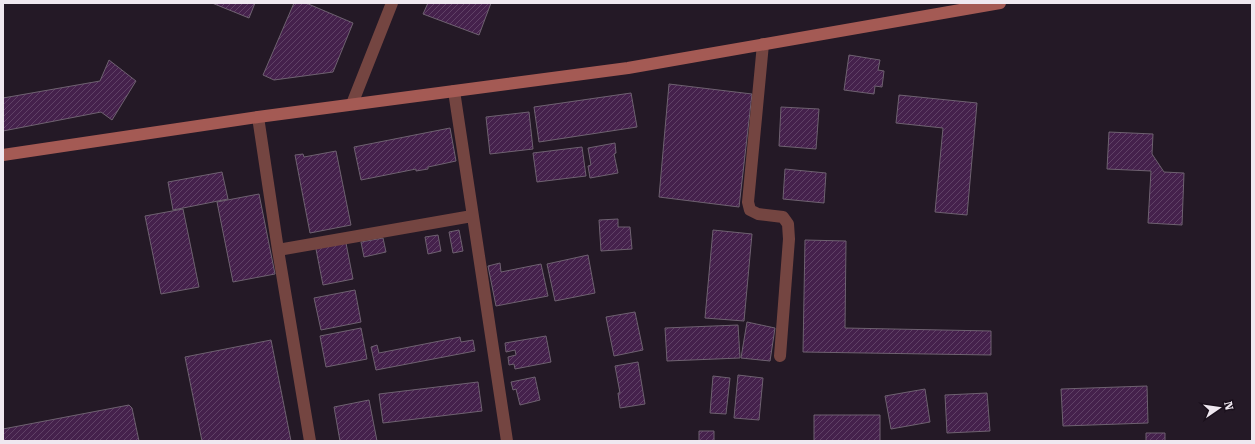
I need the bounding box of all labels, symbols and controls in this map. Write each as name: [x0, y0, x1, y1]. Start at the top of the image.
north arrow: [1199, 388, 1239, 428]
text: N: [1221, 400, 1236, 412]

